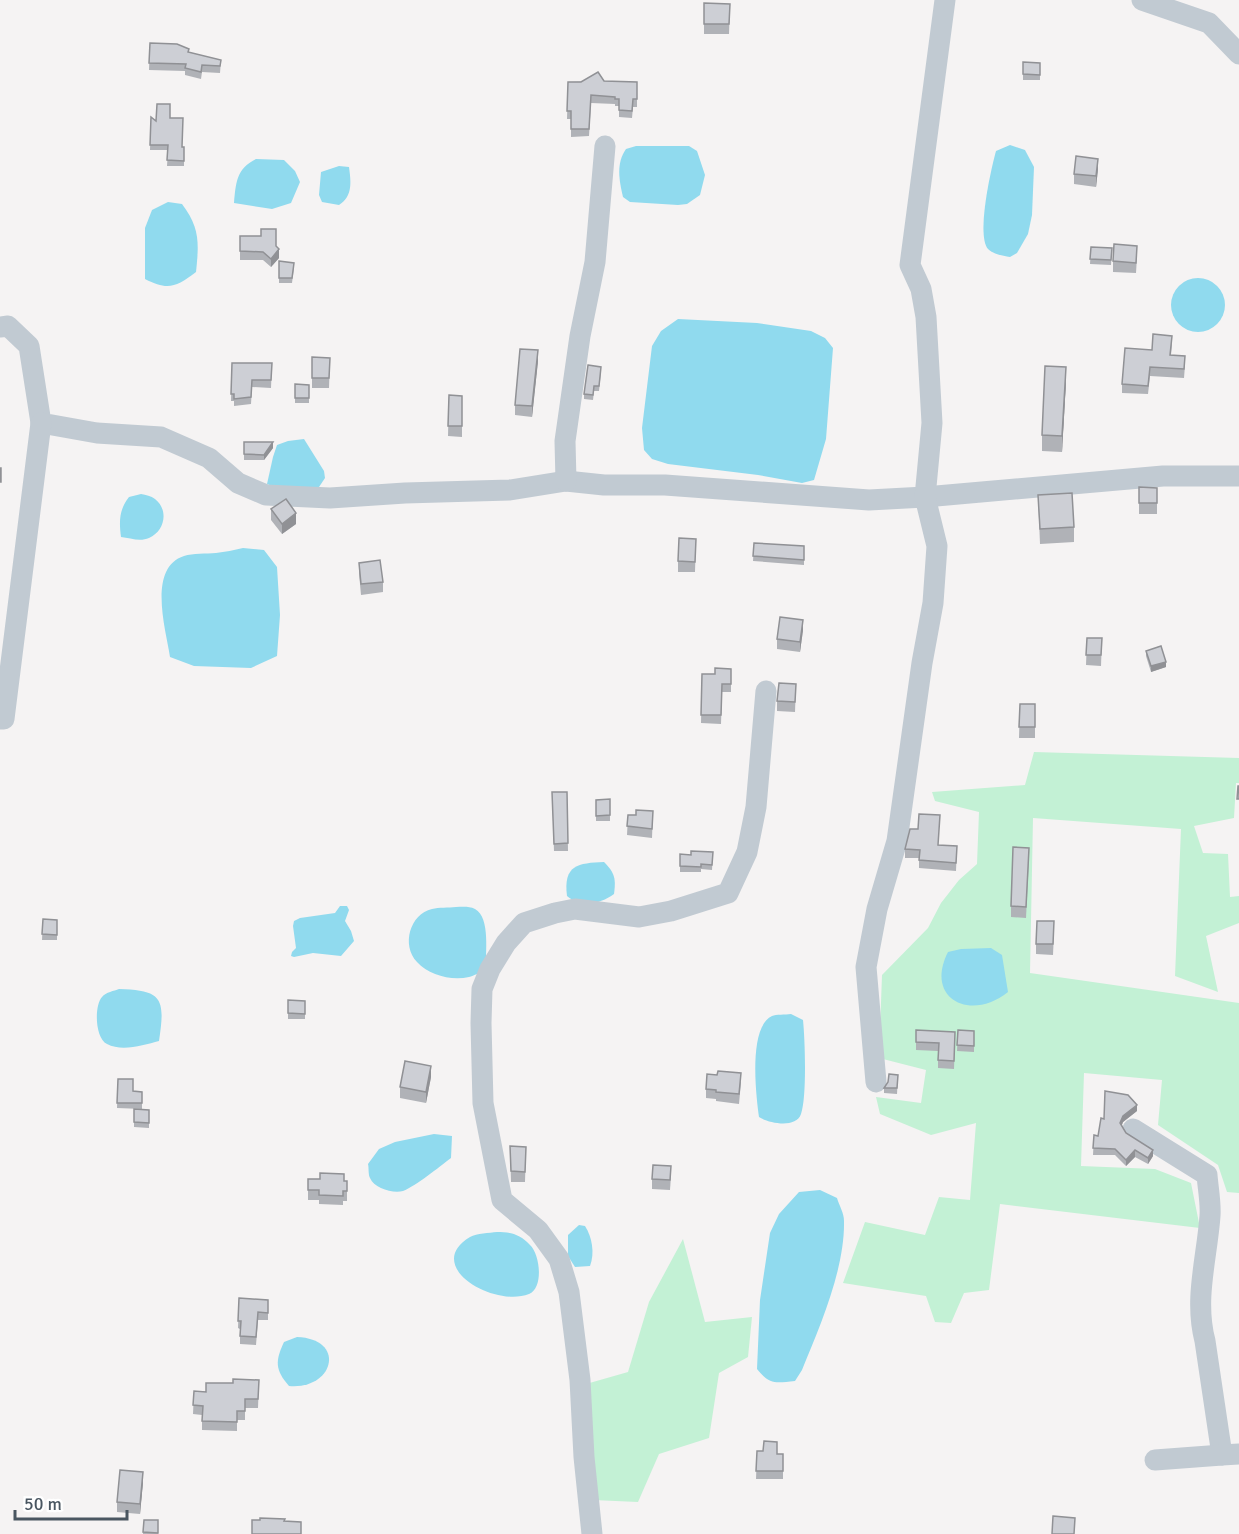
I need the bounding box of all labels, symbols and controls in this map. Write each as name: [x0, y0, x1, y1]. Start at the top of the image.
scale bar: [15, 1483, 128, 1521]
text: 50 m: [24, 1493, 62, 1515]

